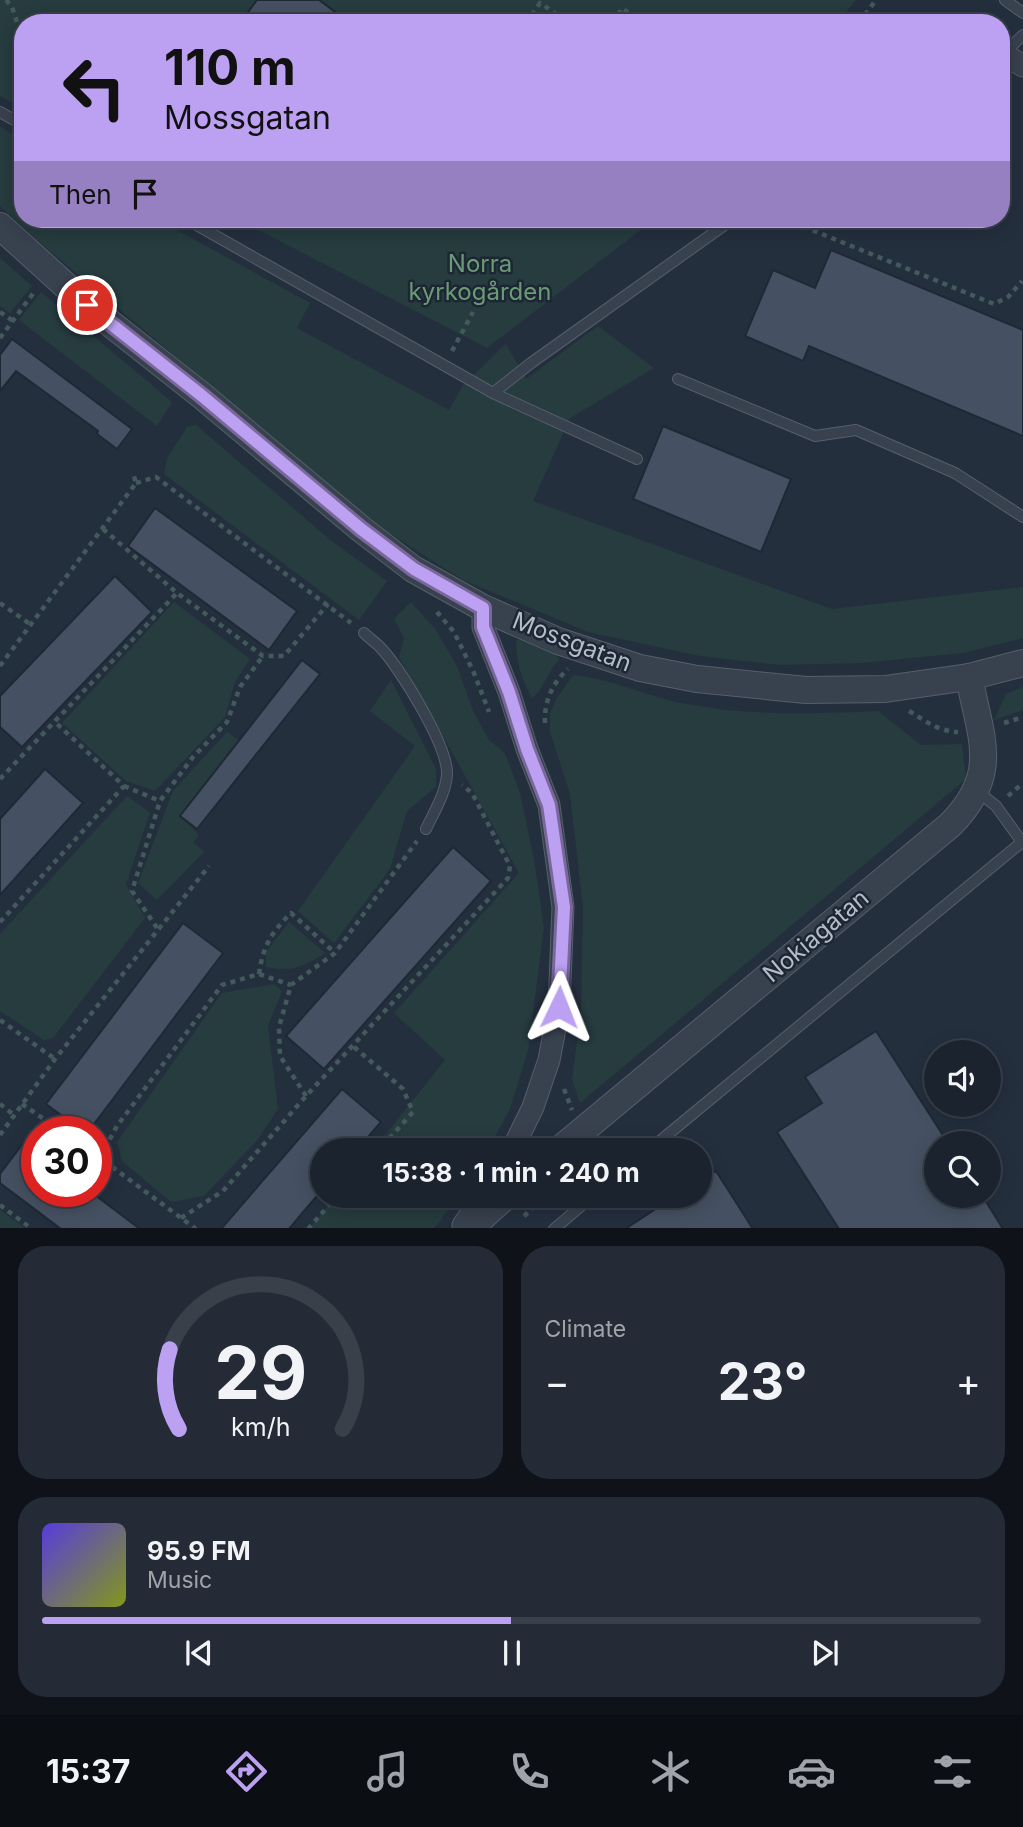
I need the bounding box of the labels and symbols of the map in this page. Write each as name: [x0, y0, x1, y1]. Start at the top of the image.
park label: Norra kyrkogården: [409, 249, 551, 306]
pin: [57, 275, 117, 335]
street label: Mossgatan: [509, 606, 636, 678]
street label: Nokiagatan: [757, 883, 874, 988]
position arrow: [522, 970, 596, 1044]
speed limit sign: 30: [21, 1116, 112, 1207]

